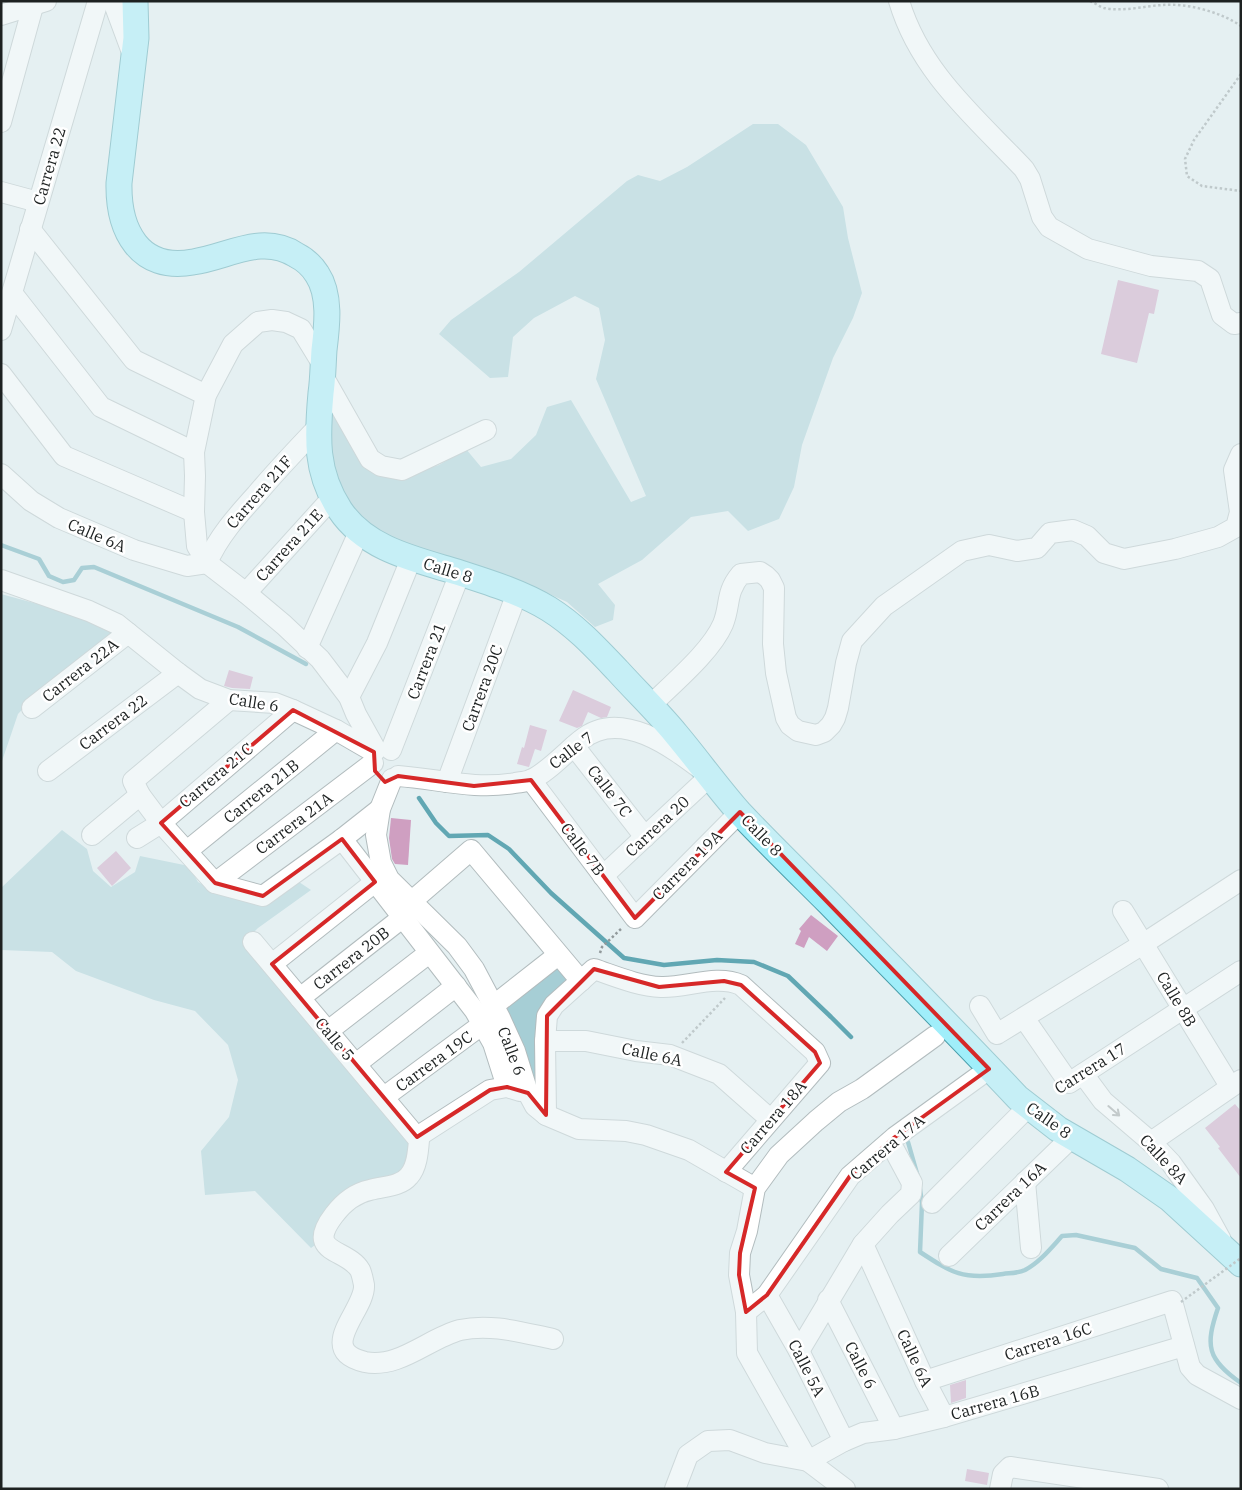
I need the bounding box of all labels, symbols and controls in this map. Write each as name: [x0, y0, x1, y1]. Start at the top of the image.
street label: Carrera 22: [28, 125, 70, 207]
street label: Carrera 21F: [222, 451, 296, 533]
street label: Carrera 21E: [251, 505, 327, 585]
street label: Calle 6A: [65, 514, 129, 556]
street label: Calle 8: [421, 553, 475, 587]
street label: Carrera 21: [402, 620, 450, 702]
street label: Carrera 22A: [38, 634, 122, 706]
street label: Carrera 20C: [457, 642, 507, 734]
street label: Calle 6: [228, 688, 280, 716]
street label: Carrera 22: [75, 690, 151, 754]
street label: Calle 7: [545, 727, 597, 773]
street label: Carrera 21C: [175, 738, 257, 812]
street label: Carrera 21B: [219, 755, 303, 827]
street label: Calle 7C: [583, 761, 637, 821]
street label: Carrera 21A: [251, 787, 337, 859]
street label: Carrera 20: [621, 791, 693, 861]
street label: Calle 8: [737, 810, 787, 860]
street label: Calle 7B: [557, 819, 609, 879]
street label: Carrera 19A: [648, 826, 726, 904]
street label: Carrera 20B: [309, 922, 393, 994]
street label: Calle 8B: [1153, 968, 1201, 1030]
street label: Calle 5: [311, 1013, 359, 1065]
street label: Calle 6: [494, 1024, 530, 1078]
street label: Carrera 19C: [391, 1026, 477, 1096]
street label: Calle 6A: [620, 1038, 684, 1070]
street label: Carrera 17: [1051, 1038, 1129, 1098]
street label: Carrera 18A: [735, 1076, 811, 1158]
street label: Calle 8: [1023, 1097, 1075, 1143]
one-way arrow: [1108, 1105, 1121, 1116]
street label: Carrera 17A: [846, 1110, 928, 1184]
street label: Calle 8A: [1136, 1130, 1192, 1188]
street label: Carrera 16A: [970, 1157, 1050, 1235]
street label: Carrera 16C: [1002, 1317, 1094, 1365]
street label: Calle 6A: [893, 1326, 937, 1390]
street label: Calle 5A: [784, 1336, 830, 1400]
street label: Calle 6: [841, 1338, 881, 1392]
street label: Carrera 16B: [948, 1380, 1042, 1424]

